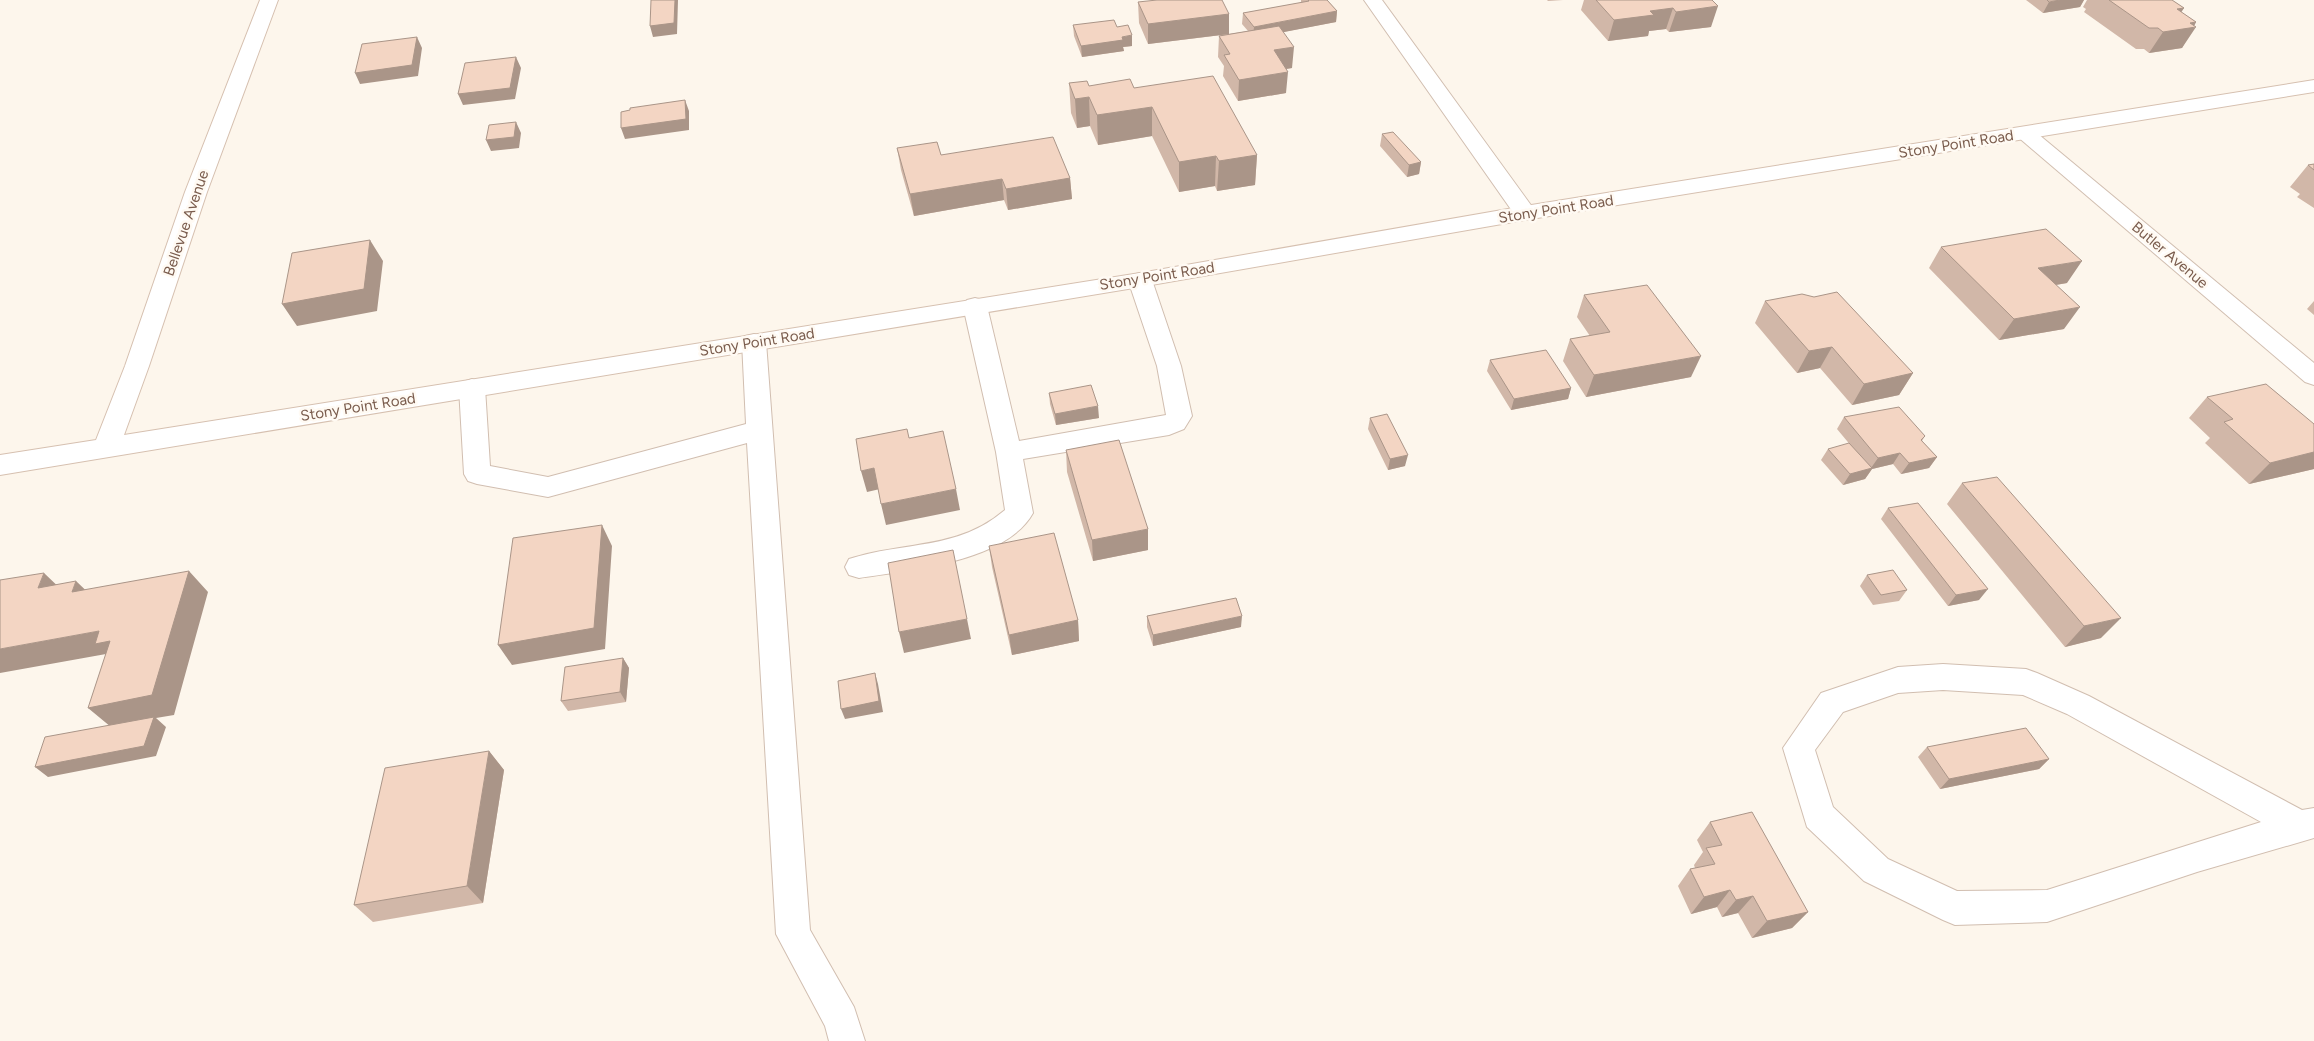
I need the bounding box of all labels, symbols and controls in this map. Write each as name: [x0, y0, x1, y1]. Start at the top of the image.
street label: Stony Point Road: [1897, 126, 2015, 162]
street label: Bellevue Avenue: [159, 168, 213, 278]
street label: Stony Point Road: [1497, 191, 1615, 227]
street label: Butler Avenue: [2128, 218, 2212, 292]
street label: Stony Point Road: [1098, 258, 1216, 294]
street label: Stony Point Road: [698, 324, 816, 360]
street label: Stony Point Road: [299, 389, 417, 425]

